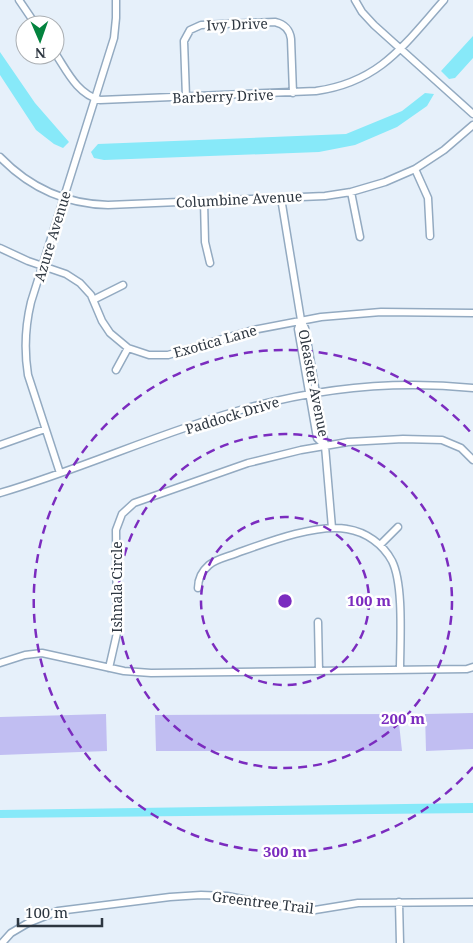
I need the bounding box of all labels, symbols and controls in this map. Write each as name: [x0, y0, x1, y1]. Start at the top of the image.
street label: Ivy Drive: [206, 13, 268, 35]
north arrow: [15, 15, 65, 65]
text: N: [35, 44, 46, 63]
street label: Barberry Drive: [172, 85, 274, 107]
street label: Columbine Avenue: [175, 186, 303, 212]
street label: Azure Avenue: [29, 188, 75, 284]
street label: Exotica Lane: [171, 320, 259, 362]
street label: Oleaster Avenue: [294, 328, 334, 438]
street label: Paddock Drive: [183, 392, 281, 438]
street label: Ishnala Circle: [107, 541, 126, 633]
text: 100 m: [347, 590, 391, 610]
centre of rings: [276, 592, 294, 610]
text: 200 m: [381, 708, 425, 728]
text: 300 m: [263, 841, 307, 861]
street label: Greentree Trail: [211, 886, 316, 918]
scale bar: [18, 896, 101, 928]
text: 100 m: [25, 902, 68, 922]

